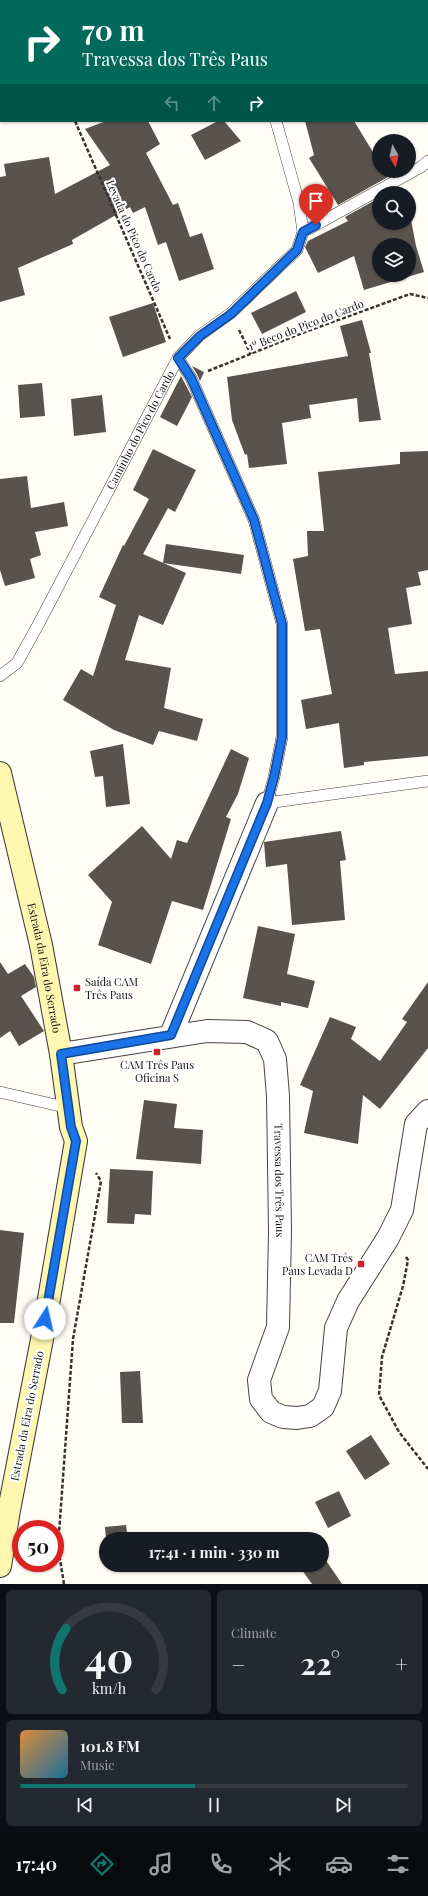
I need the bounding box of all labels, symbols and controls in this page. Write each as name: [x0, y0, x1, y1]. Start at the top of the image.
text: 70 m: [82, 11, 145, 48]
icon: right: [16, 16, 68, 68]
text: Travessa dos Três Paus: [82, 47, 268, 71]
icon: left: [161, 92, 183, 114]
icon: ahead: [203, 92, 225, 114]
icon: right: [245, 92, 267, 114]
north arrow: [372, 134, 416, 178]
map controls: [372, 134, 416, 282]
street label: Levada do Pico do Cardo: [103, 177, 166, 294]
pin: [299, 184, 333, 225]
button: search: [372, 186, 416, 230]
icon: arrive: [305, 190, 327, 212]
button: layers: [372, 238, 416, 282]
street label: 1º Beco do Pico do Cardo: [246, 296, 366, 353]
street label: Caminho do Pico do Cardo: [102, 368, 177, 492]
street label: Estrada da Eira do Serrado: [24, 901, 65, 1034]
place label: Saída CAM Três Paus: [85, 974, 138, 1002]
marker: Saída CAM Três Paus: [72, 983, 82, 993]
marker: CAM Três Paus Oficina S: [152, 1047, 162, 1057]
place label: CAM Três Paus Oficina S: [120, 1057, 194, 1085]
street label: Travessa dos Três Paus: [271, 1123, 288, 1238]
place label: CAM Três Paus Levada D: [282, 1250, 353, 1278]
marker: CAM Três Paus Levada D: [356, 1259, 366, 1269]
position arrow: [24, 1298, 66, 1340]
street label: Estrada da Eira do Serrado: [7, 1350, 46, 1482]
speed limit sign: 50: [12, 1520, 64, 1572]
text: 17:41 · 1 min · 330 m: [149, 1542, 279, 1562]
text: Climate: [231, 1624, 277, 1641]
text: 40: [84, 1628, 133, 1683]
text: 22°: [300, 1643, 340, 1683]
text: −: [231, 1649, 245, 1679]
text: +: [395, 1649, 408, 1679]
text: km/h: [91, 1679, 126, 1698]
text: 101.8 FM: [80, 1736, 140, 1756]
text: Music: [80, 1756, 115, 1773]
icon: previous: [74, 1794, 96, 1816]
icon: pause: [203, 1794, 225, 1816]
icon: next: [332, 1794, 354, 1816]
icon: directions: [88, 1850, 116, 1878]
icon: music: [147, 1850, 175, 1878]
icon: phone: [207, 1850, 235, 1878]
icon: climate: [266, 1850, 294, 1878]
icon: car: [325, 1850, 353, 1878]
icon: filters: [384, 1850, 412, 1878]
text: 17:40: [16, 1852, 57, 1876]

